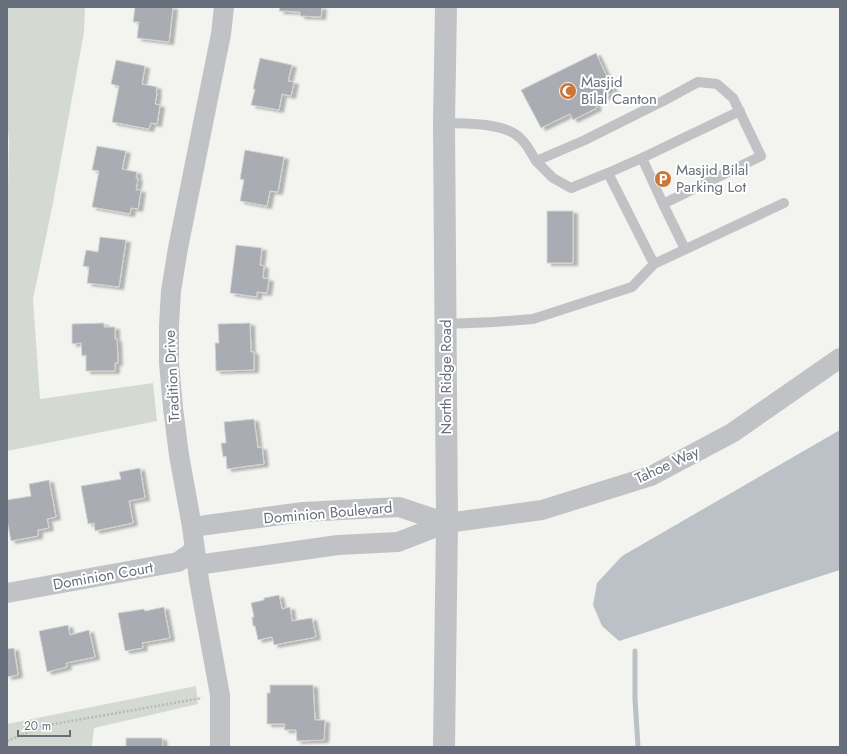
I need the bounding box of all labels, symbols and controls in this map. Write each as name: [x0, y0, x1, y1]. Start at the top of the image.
place label: Masjid Bilal Canton: [581, 71, 657, 110]
mosque icon: Masjid Bilal Canton: [558, 81, 578, 101]
place label: Masjid Bilal Parking Lot: [676, 159, 749, 198]
parking icon: Masjid Bilal Parking Lot: [653, 169, 673, 189]
street label: North Ridge Road: [435, 320, 457, 434]
street label: Tradition Drive: [159, 329, 185, 423]
street label: Tahoe Way: [632, 440, 703, 489]
street label: Dominion Boulevard: [263, 496, 393, 530]
street label: Dominion Court: [51, 556, 155, 596]
scale bar: [18, 712, 70, 738]
text: 20 m: [24, 717, 51, 735]

